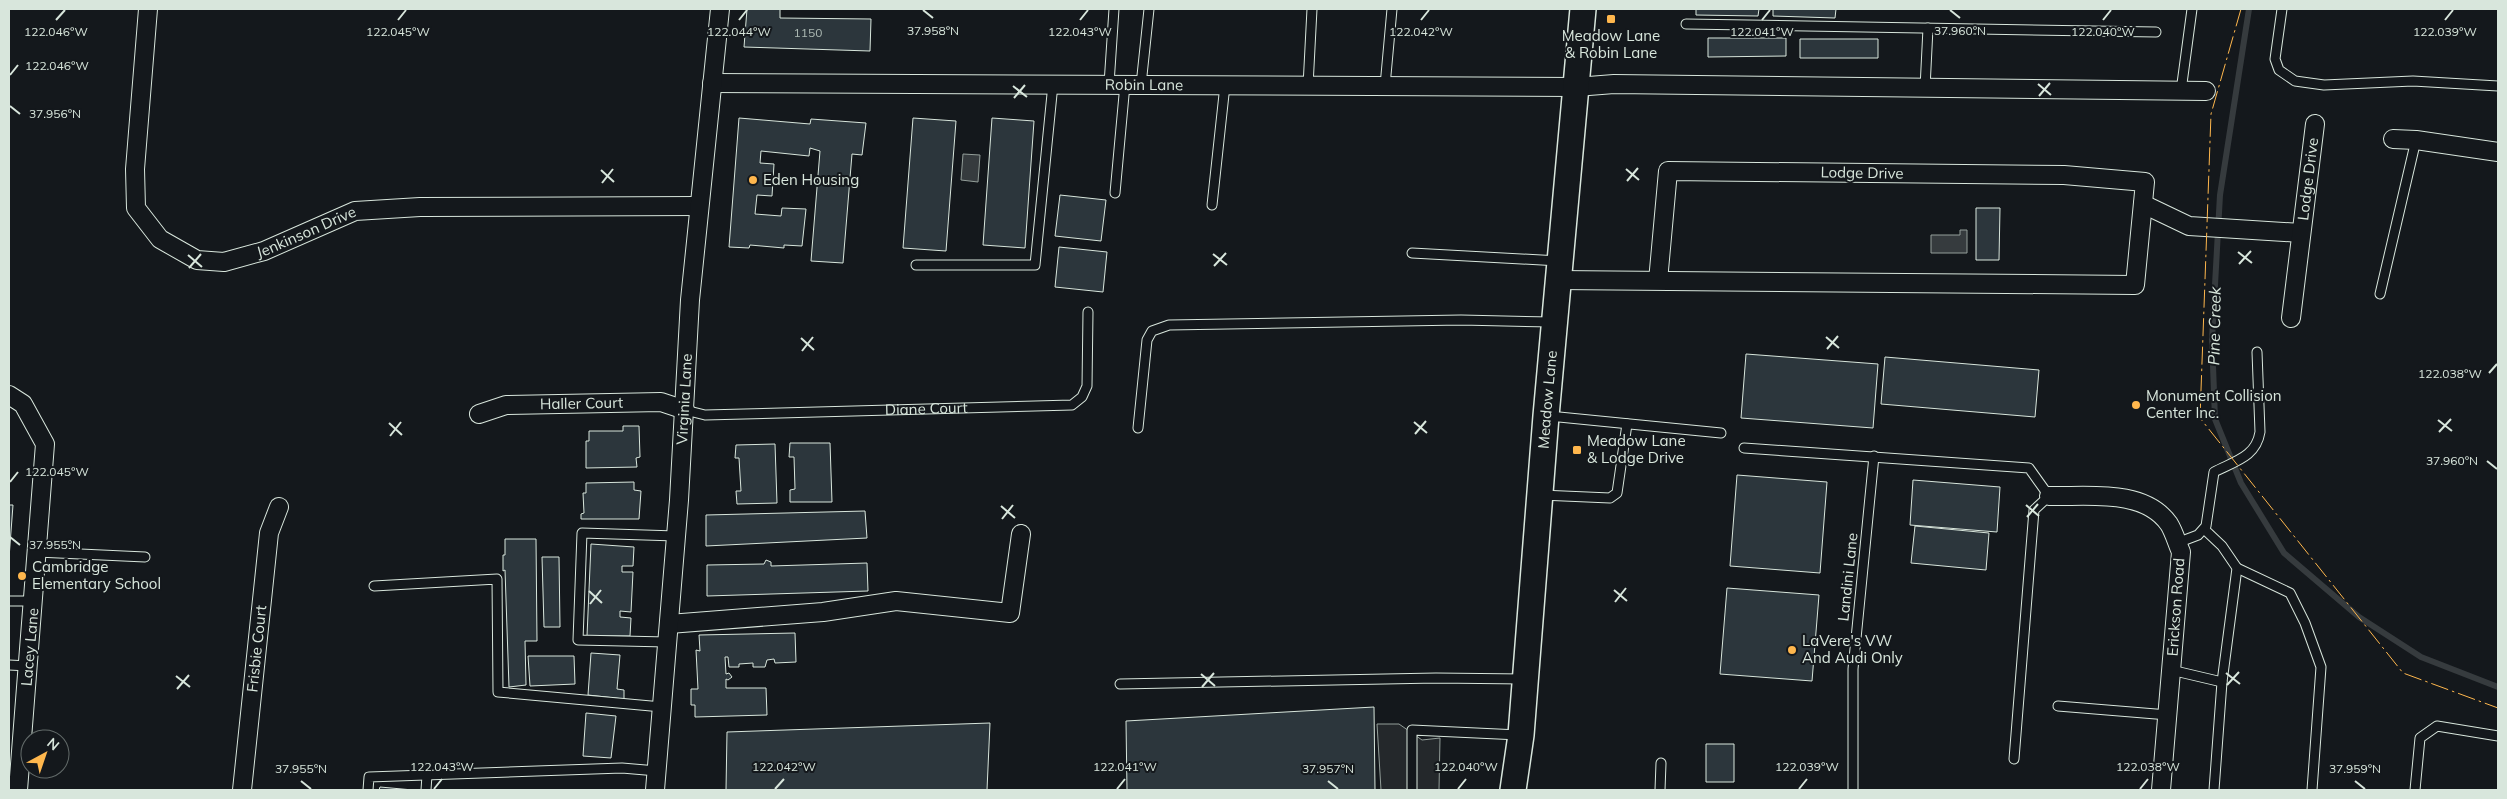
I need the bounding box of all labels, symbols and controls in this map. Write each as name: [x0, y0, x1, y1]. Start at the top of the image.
marker: Meadow Lane & Robin Lane: [1605, 13, 1617, 25]
text: 37.958°N: [907, 23, 959, 38]
text: 37.960°N: [1934, 23, 1986, 38]
text: 122.046°W: [24, 24, 88, 39]
text: 122.045°W: [366, 24, 430, 39]
text: 122.044°W: [707, 24, 771, 39]
text: 122.043°W: [1048, 24, 1112, 39]
text: 122.042°W: [1389, 24, 1453, 39]
text: 122.041°W: [1730, 24, 1794, 39]
text: 122.040°W: [2071, 24, 2135, 39]
text: 122.039°W: [2413, 24, 2477, 39]
house number: 1150: [794, 25, 822, 40]
place label: Meadow Lane & Robin Lane: [1562, 26, 1660, 62]
text: 122.046°W: [25, 58, 89, 73]
street label: Robin Lane: [1105, 75, 1183, 94]
text: 37.956°N: [29, 106, 81, 121]
street label: Lodge Drive: [2293, 137, 2322, 221]
street label: Lodge Drive: [1820, 162, 1904, 183]
place label: Eden Housing: [763, 170, 859, 189]
marker: Eden Housing: [747, 174, 759, 186]
street label: Jenkinson Drive: [254, 202, 359, 262]
water label: Pine Creek: [2203, 286, 2225, 366]
street label: Meadow Lane: [1533, 350, 1561, 450]
street label: Virginia Lane: [672, 353, 696, 445]
text: 122.038°W: [2418, 366, 2482, 381]
place label: Monument Collision Center Inc.: [2146, 386, 2282, 422]
street label: Haller Court: [540, 393, 623, 413]
street label: Diane Court: [885, 398, 968, 419]
marker: Monument Collision Center Inc.: [2130, 399, 2142, 411]
place label: Meadow Lane & Lodge Drive: [1587, 431, 1686, 467]
marker: Meadow Lane & Lodge Drive: [1571, 444, 1583, 456]
text: 37.960°N: [2426, 453, 2478, 468]
text: 122.045°W: [25, 464, 89, 479]
street label: Landini Lane: [1833, 532, 1862, 622]
text: 37.955°N: [29, 537, 81, 552]
place label: Cambridge Elementary School: [32, 557, 161, 593]
street label: Erickson Road: [2163, 557, 2188, 657]
marker: Cambridge Elementary School: [16, 570, 28, 582]
street label: Frisbie Court: [242, 604, 270, 693]
street label: Lacey Lane: [17, 607, 42, 687]
place label: LaVere's VW And Audi Only: [1802, 631, 1903, 667]
marker: LaVere's VW And Audi Only: [1786, 644, 1798, 656]
north arrow: [20, 729, 70, 779]
text: N: [44, 734, 63, 754]
text: 122.043°W: [410, 759, 474, 774]
text: 122.042°W: [752, 759, 816, 774]
text: 122.041°W: [1093, 759, 1157, 774]
text: 122.040°W: [1434, 759, 1498, 774]
text: 122.039°W: [1775, 759, 1839, 774]
text: 122.038°W: [2116, 759, 2180, 774]
text: 37.955°N: [275, 761, 327, 776]
text: 37.957°N: [1302, 761, 1354, 776]
text: 37.959°N: [2329, 761, 2381, 776]

